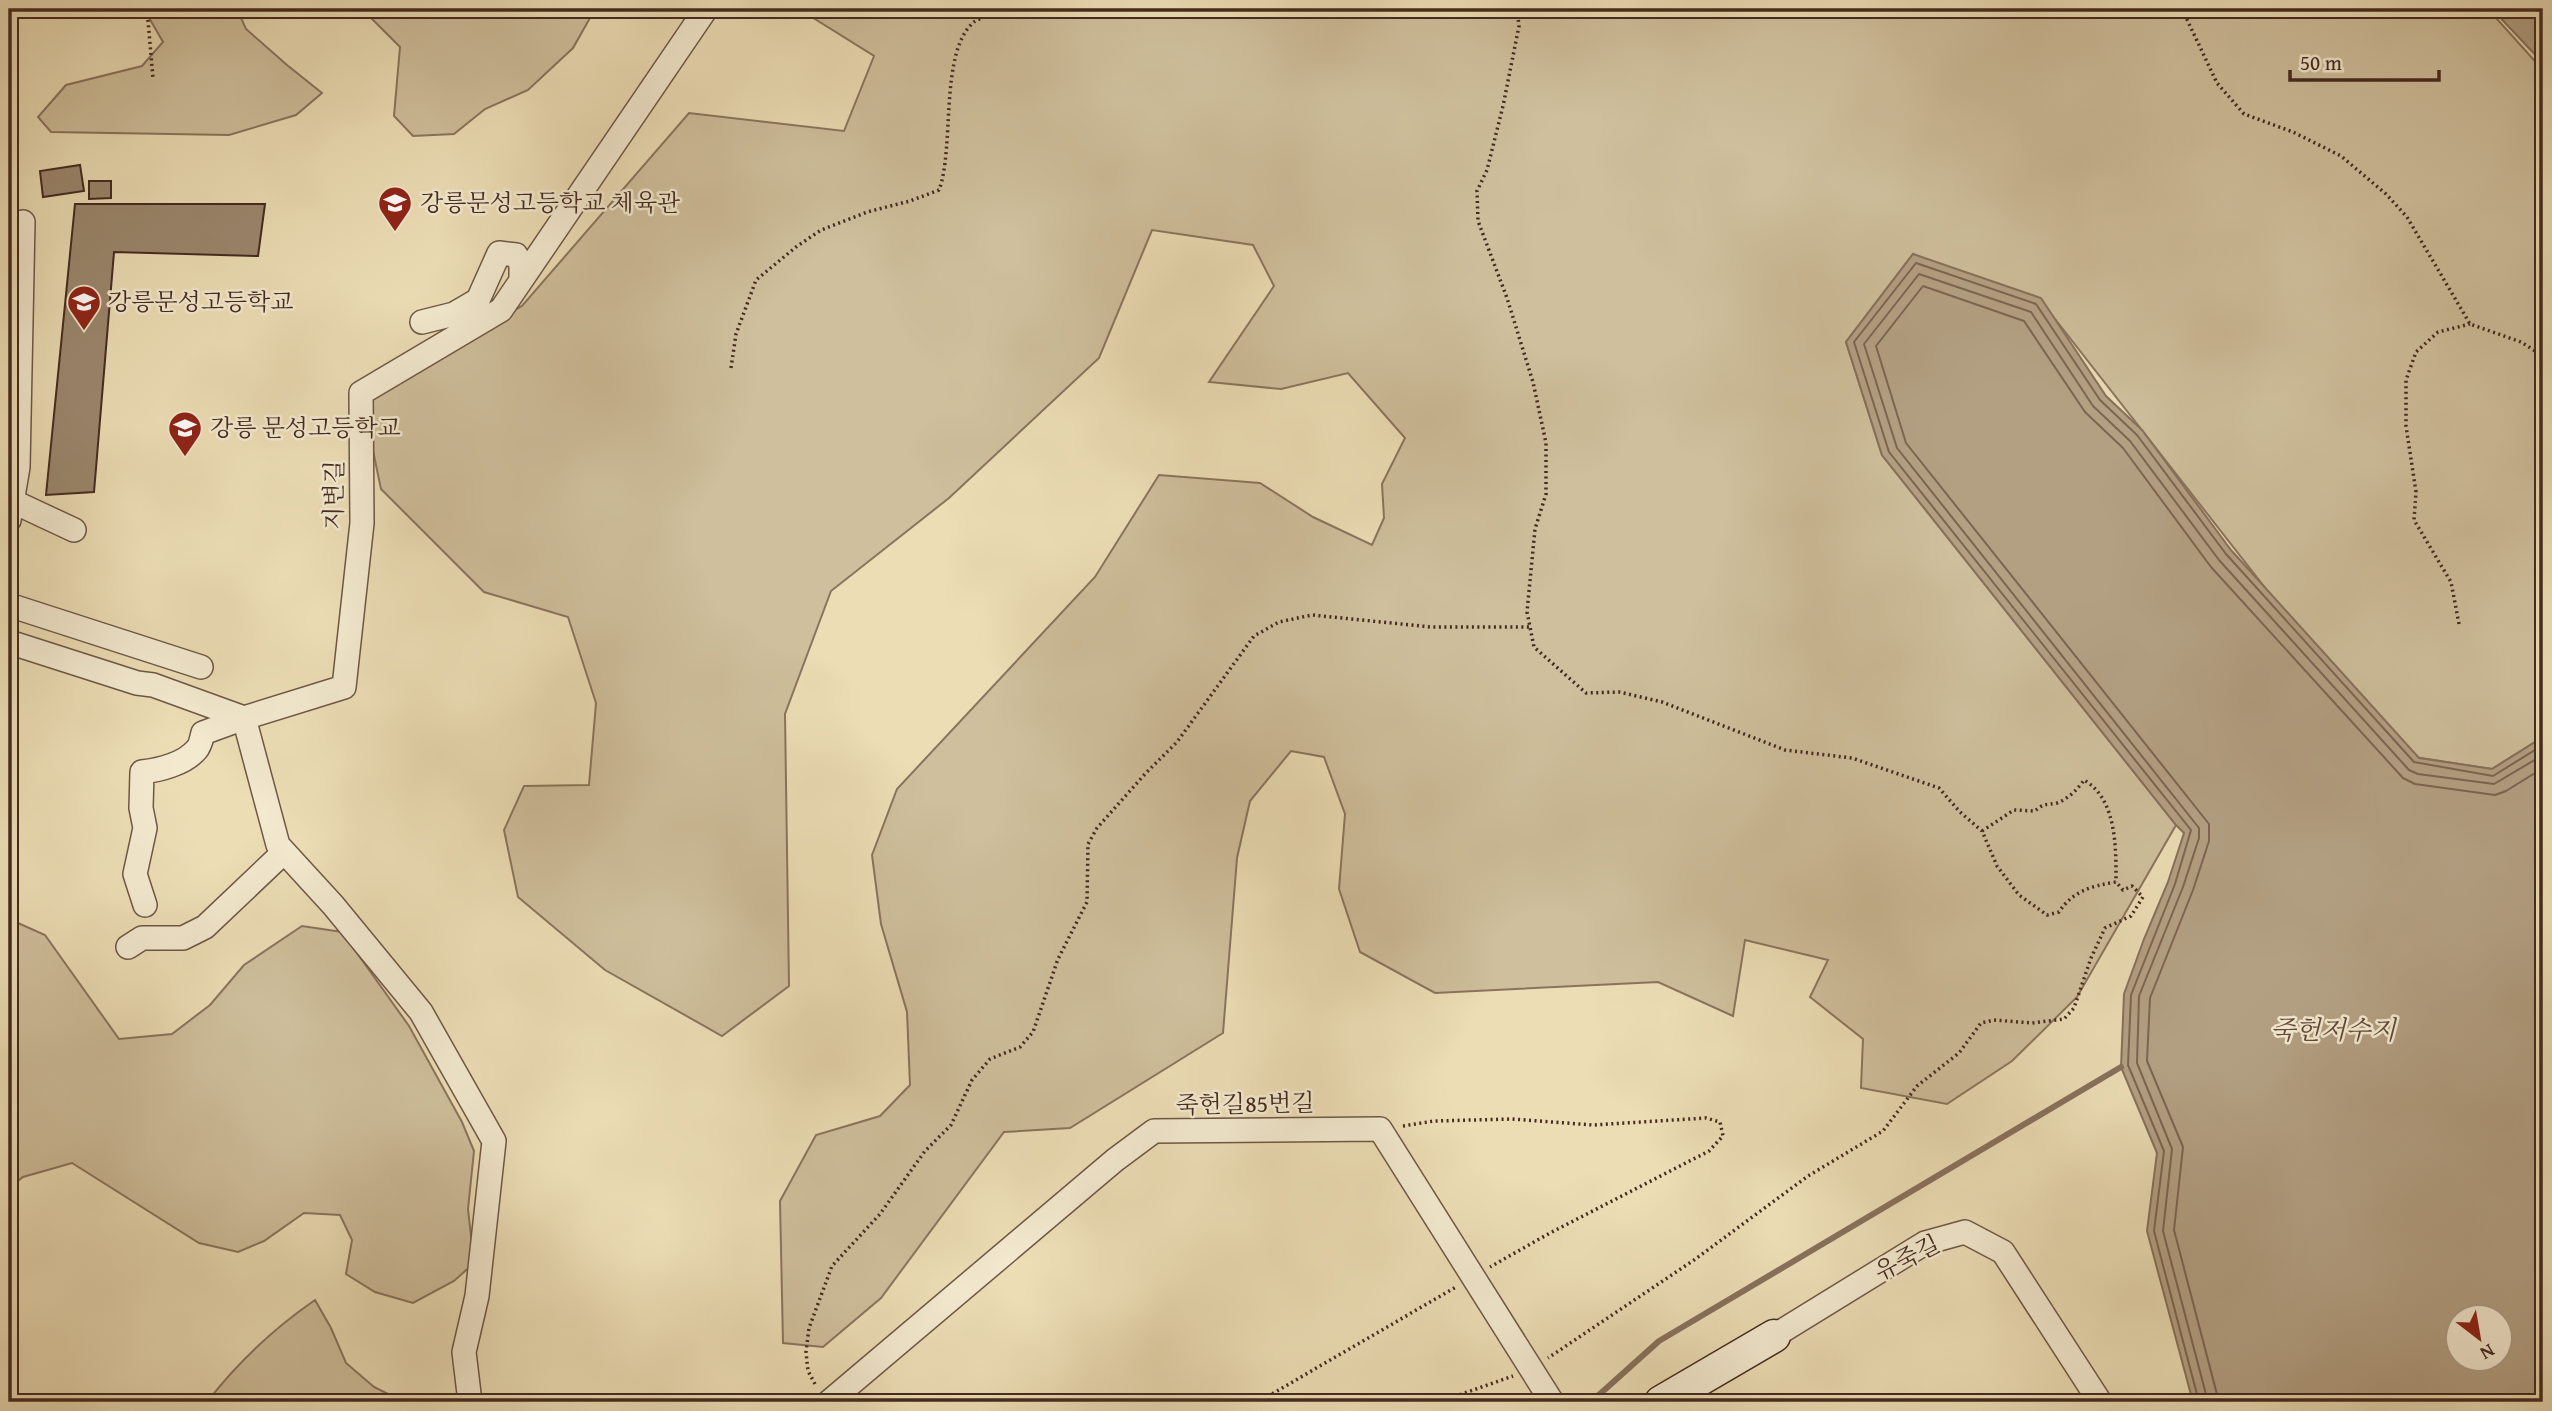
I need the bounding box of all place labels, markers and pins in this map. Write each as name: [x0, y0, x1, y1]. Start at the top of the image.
school or university icon: 강릉문성고등학교 체육관: [376, 184, 414, 233]
place label: 강릉문성고등학교 체육관: [420, 185, 680, 220]
school or university icon: 강릉문성고등학교: [65, 283, 103, 332]
place label: 강릉문성고등학교: [108, 284, 293, 319]
school or university icon: 강릉 문성고등학교: [166, 409, 204, 458]
place label: 강릉 문성고등학교: [210, 410, 401, 445]

